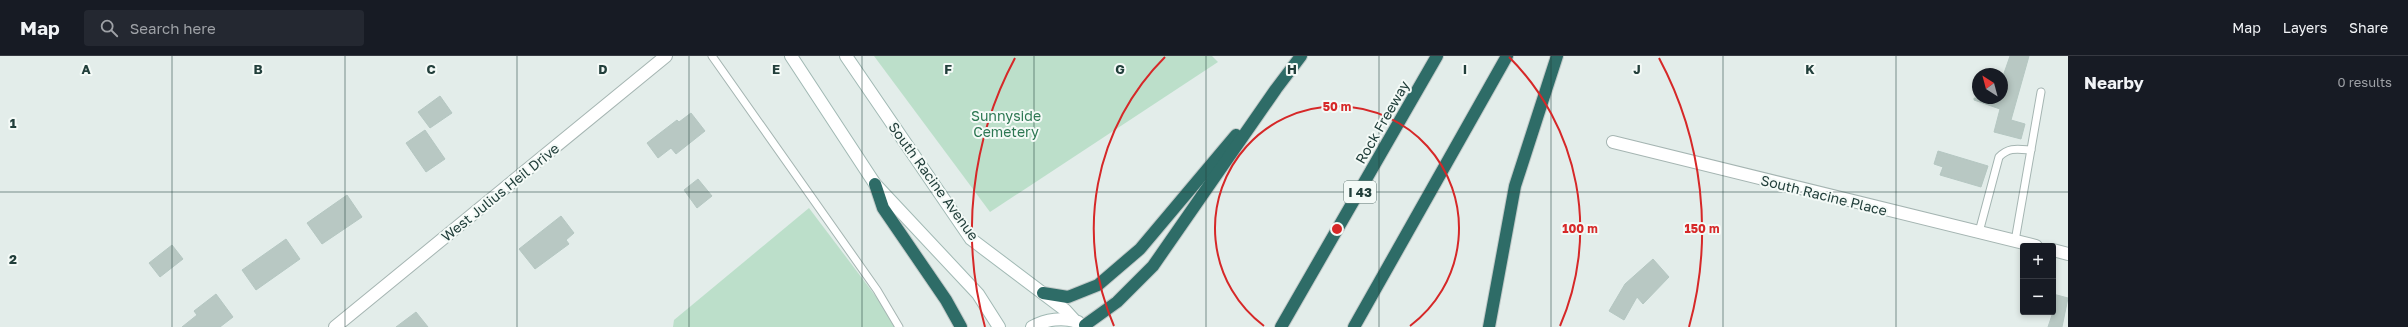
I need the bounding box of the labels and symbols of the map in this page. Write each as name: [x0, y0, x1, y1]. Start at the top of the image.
text: A: [81, 61, 91, 77]
text: B: [253, 61, 263, 77]
text: C: [426, 61, 436, 77]
text: D: [598, 61, 608, 77]
text: E: [772, 61, 780, 77]
text: F: [944, 61, 952, 77]
text: G: [1115, 61, 1125, 77]
text: H: [1287, 61, 1297, 77]
text: I: [1463, 61, 1467, 77]
text: J: [1633, 61, 1641, 77]
text: K: [1805, 61, 1815, 77]
north arrow: [1972, 68, 2008, 104]
street label: Rock Freeway: [1351, 77, 1413, 167]
text: 50 m: [1323, 99, 1351, 114]
park label: Sunnyside Cemetery: [971, 107, 1041, 140]
text: 1: [10, 115, 17, 131]
street label: South Racine Avenue: [885, 119, 983, 243]
street label: West Julius Heil Drive: [438, 139, 562, 245]
street label: South Racine Place: [1759, 171, 1889, 219]
road number: I 43: [1344, 181, 1376, 203]
text: 100 m: [1562, 221, 1598, 236]
text: 150 m: [1685, 221, 1719, 236]
centre of rings: [1330, 222, 1344, 236]
text: 2: [9, 251, 17, 267]

